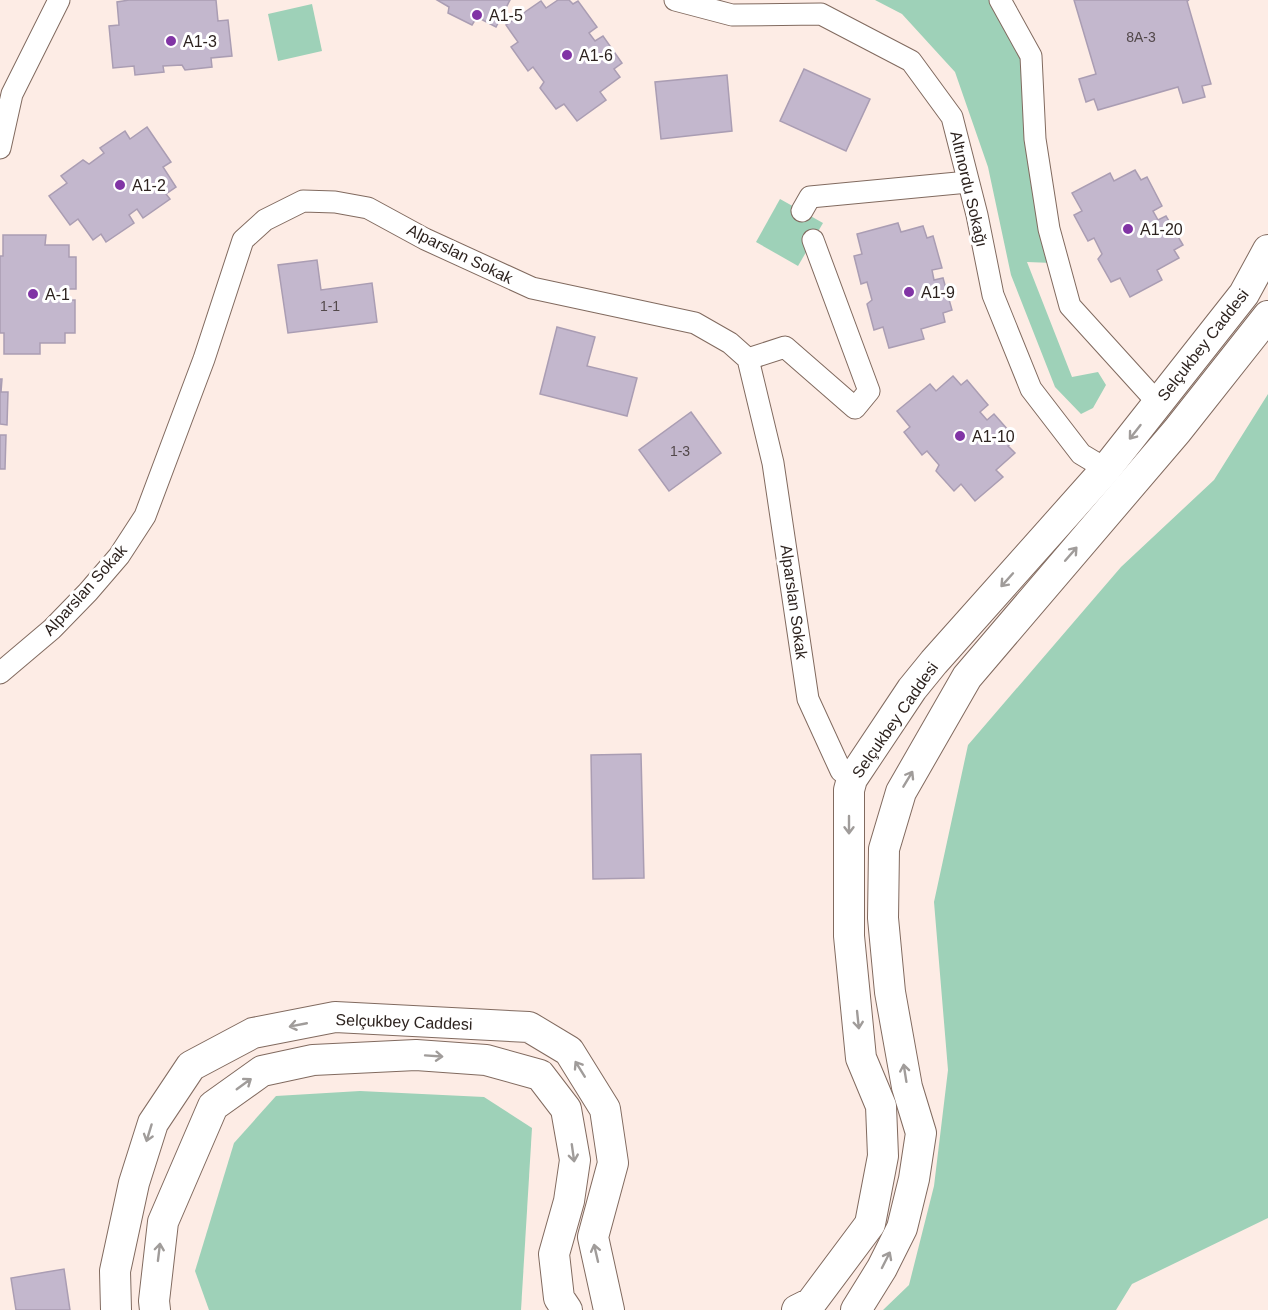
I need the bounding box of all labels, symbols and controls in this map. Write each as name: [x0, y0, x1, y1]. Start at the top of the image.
place label: A1-5: [489, 7, 523, 24]
marker: A1-5: [470, 8, 484, 22]
house number: 8A-3: [1126, 29, 1156, 45]
place label: A1-3: [183, 33, 217, 50]
marker: A1-3: [164, 34, 178, 48]
place label: A1-6: [579, 47, 613, 64]
marker: A1-6: [560, 48, 574, 62]
street label: Altınordu Sokağı: [947, 129, 991, 249]
place label: A1-2: [132, 177, 166, 194]
marker: A1-2: [113, 178, 127, 192]
street label: Alparslan Sokak: [404, 221, 517, 287]
place label: A1-20: [1140, 221, 1183, 238]
marker: A1-20: [1121, 222, 1135, 236]
place label: A1-9: [921, 284, 955, 301]
marker: A1-9: [902, 285, 916, 299]
place label: A-1: [45, 286, 70, 303]
street label: Selçukbey Caddesi: [1154, 286, 1252, 404]
marker: A-1: [26, 287, 40, 301]
house number: 1-1: [320, 298, 340, 314]
one-way arrow: [1129, 424, 1142, 440]
place label: A1-10: [972, 428, 1015, 445]
marker: A1-10: [953, 429, 967, 443]
house number: 1-3: [670, 443, 690, 459]
street label: Alparslan Sokak: [40, 541, 131, 639]
street label: Alparslan Sokak: [778, 544, 811, 661]
one-way arrow: [1065, 546, 1078, 562]
one-way arrow: [1000, 572, 1014, 587]
street label: Selçukbey Caddesi: [849, 659, 941, 781]
one-way arrow: [903, 771, 915, 788]
one-way arrow: [843, 815, 855, 835]
one-way arrow: [853, 1010, 864, 1029]
street label: Selçukbey Caddesi: [335, 1011, 473, 1033]
one-way arrow: [289, 1020, 308, 1031]
one-way arrow: [424, 1051, 444, 1062]
one-way arrow: [574, 1061, 586, 1078]
one-way arrow: [899, 1063, 910, 1083]
one-way arrow: [236, 1078, 252, 1090]
one-way arrow: [143, 1123, 154, 1142]
one-way arrow: [568, 1142, 579, 1162]
one-way arrow: [154, 1243, 165, 1262]
one-way arrow: [590, 1244, 602, 1263]
one-way arrow: [881, 1251, 892, 1269]

